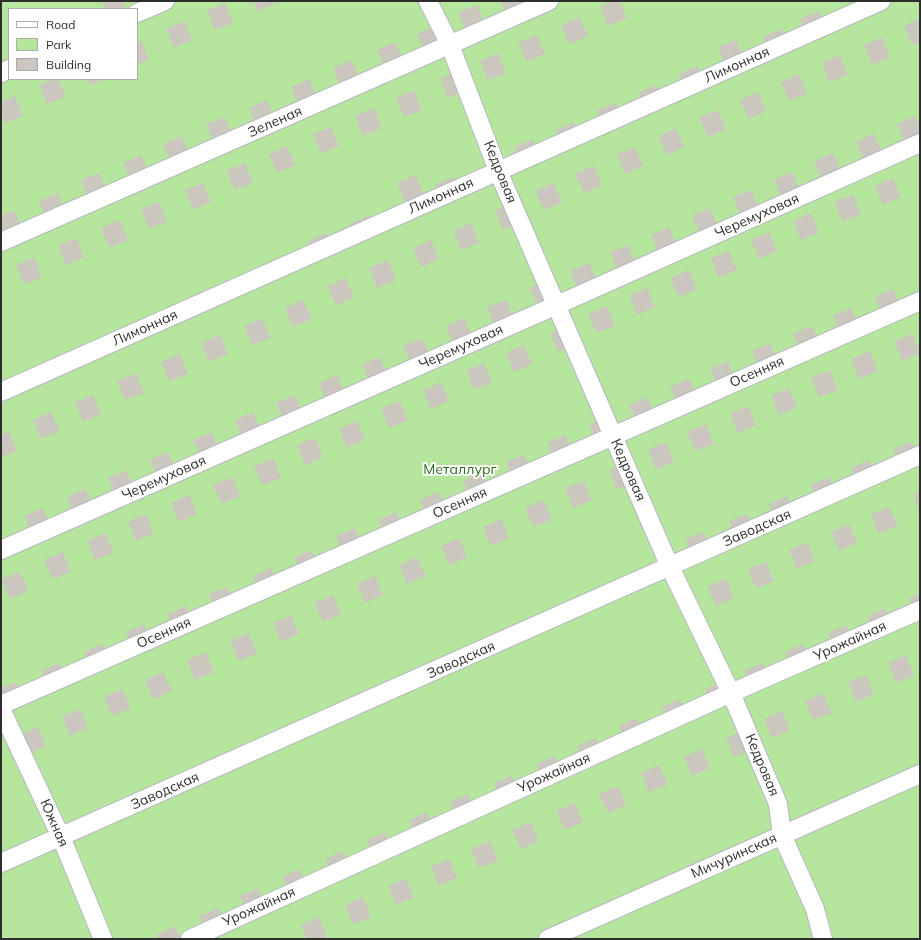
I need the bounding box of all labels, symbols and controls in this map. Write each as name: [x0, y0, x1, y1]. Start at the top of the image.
legend: [8, 8, 138, 80]
text: Road: [46, 17, 75, 32]
text: Park: [46, 37, 71, 52]
street label: Лимонная: [702, 43, 772, 87]
text: Building: [46, 57, 91, 72]
street label: Зеленая: [245, 103, 305, 141]
street label: Кедровая: [480, 138, 520, 206]
street label: Лимонная: [406, 174, 476, 218]
street label: Черемуховая: [712, 190, 802, 242]
street label: Лимонная: [110, 306, 180, 350]
street label: Черемуховая: [416, 321, 506, 373]
street label: Осенняя: [727, 353, 787, 391]
street label: Кедровая: [607, 436, 649, 504]
street label: Черемуховая: [119, 452, 209, 504]
park label: Металлург: [423, 462, 497, 478]
street label: Осенняя: [430, 484, 490, 522]
street label: Заводская: [720, 505, 794, 551]
street label: Осенняя: [134, 614, 194, 652]
street label: Урожайная: [811, 617, 889, 665]
street label: Заводская: [424, 637, 498, 683]
street label: Кедровая: [741, 731, 783, 799]
street label: Урожайная: [515, 749, 593, 797]
street label: Заводская: [128, 768, 202, 814]
street label: Южная: [36, 797, 72, 849]
street label: Мичуринская: [689, 830, 779, 882]
street label: Урожайная: [220, 883, 298, 931]

